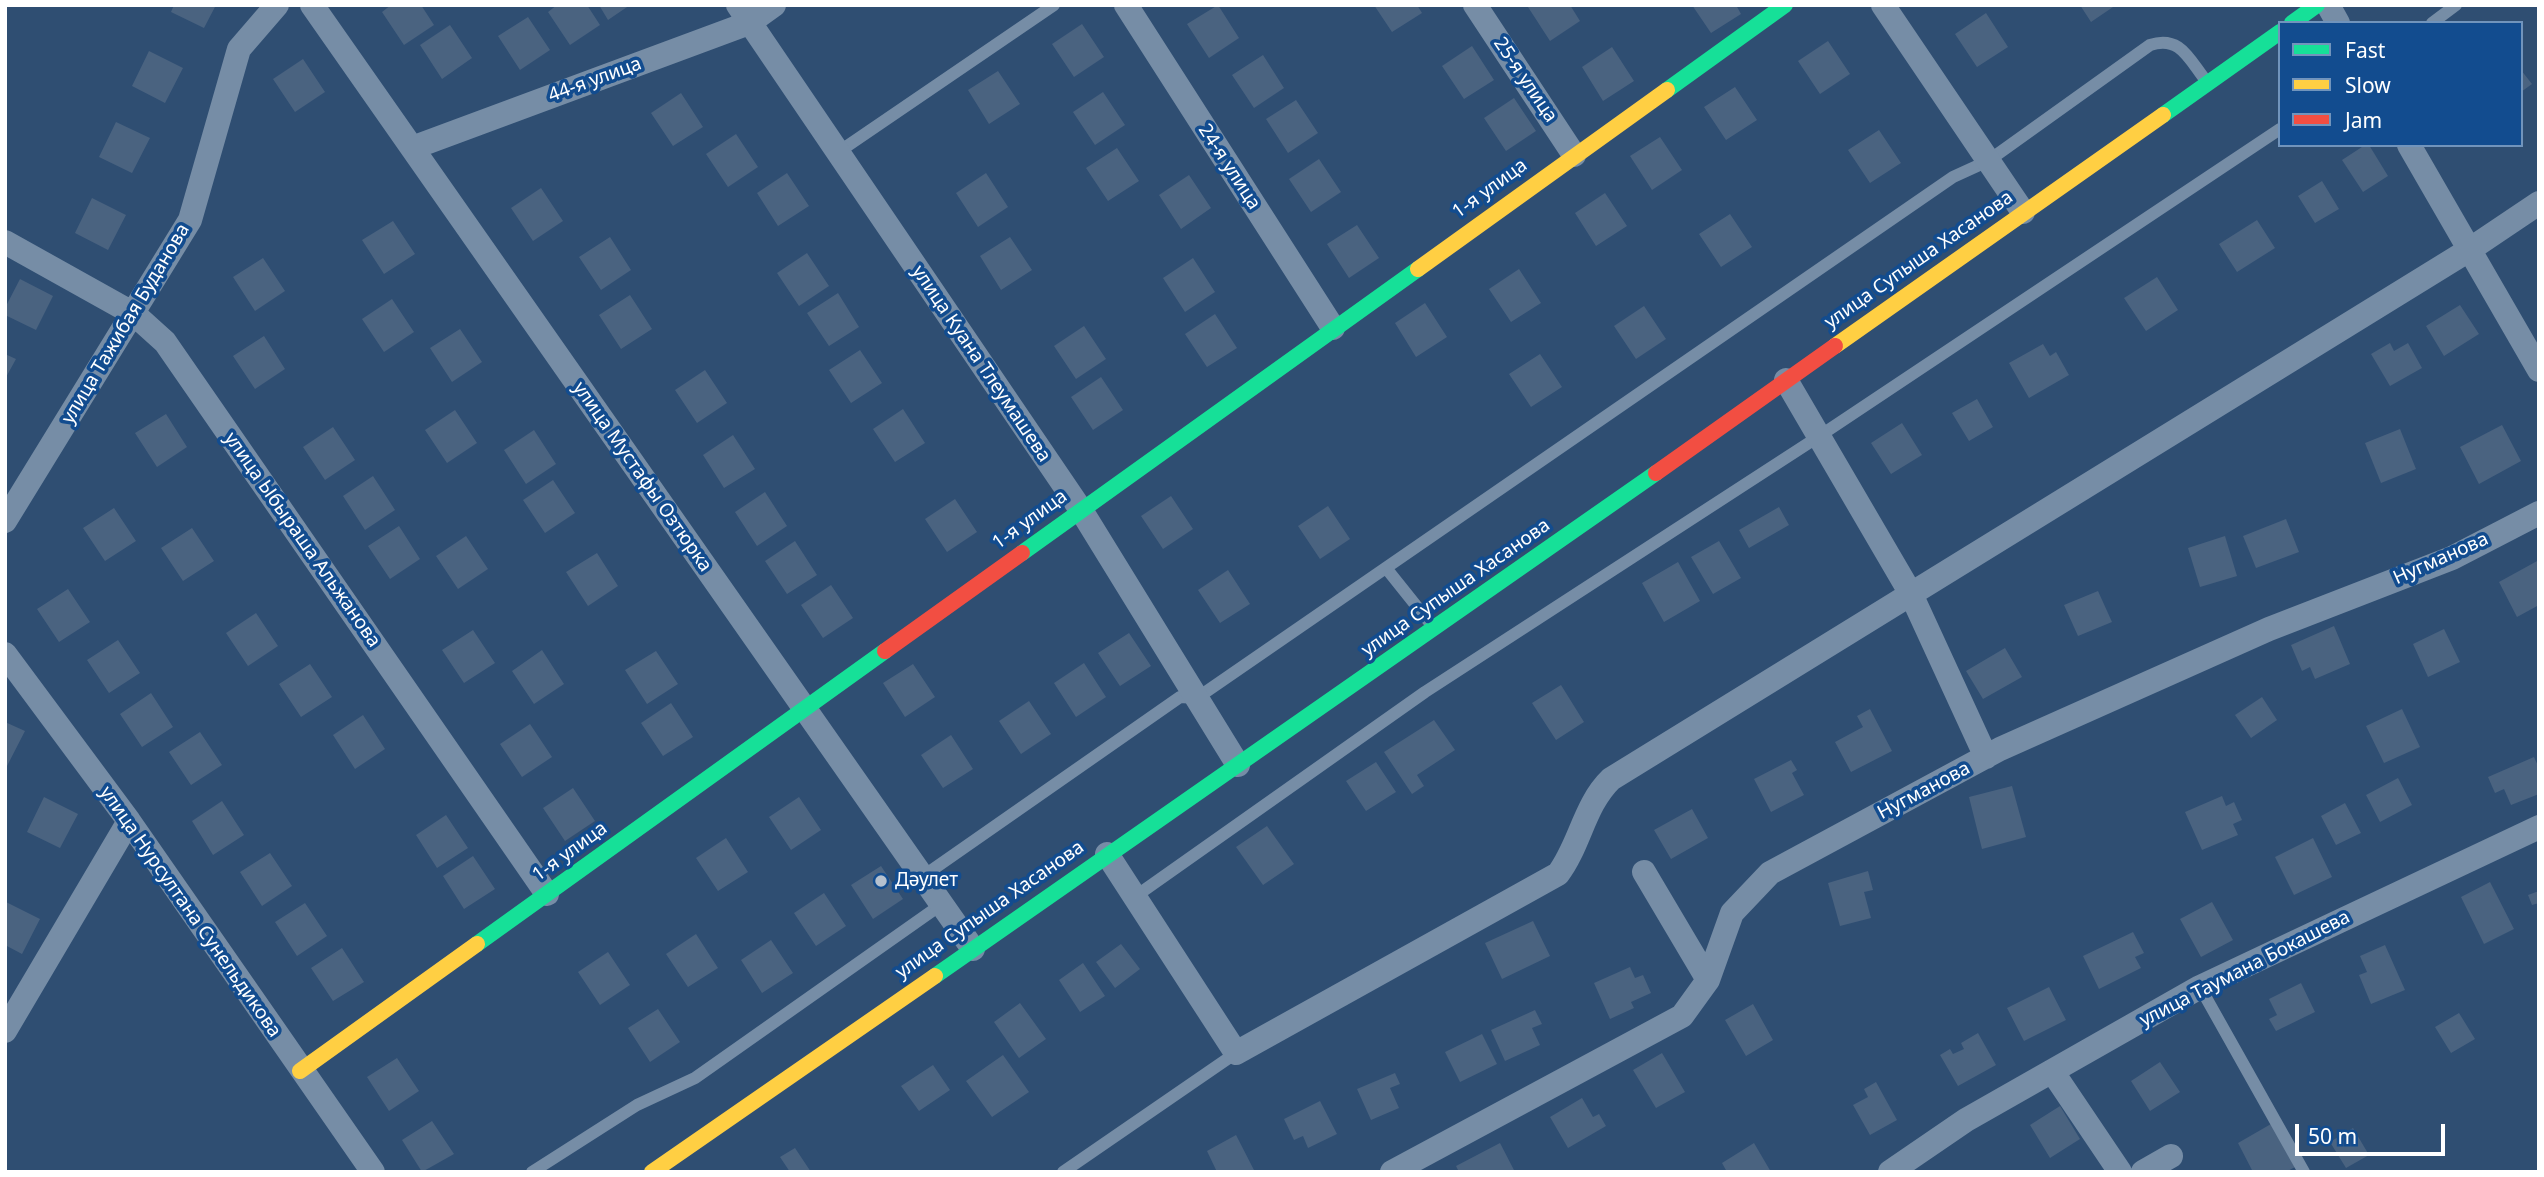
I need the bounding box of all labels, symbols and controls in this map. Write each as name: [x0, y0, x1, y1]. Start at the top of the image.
legend: [2278, 21, 2523, 147]
street label: 25-я улица: [1488, 33, 1562, 127]
text: Fast: [2345, 36, 2385, 64]
street label: 44-я улица: [545, 53, 645, 107]
text: Slow: [2345, 71, 2391, 99]
text: Jam: [2345, 106, 2382, 134]
street label: 24-я улица: [1193, 120, 1265, 214]
street label: 1-я улица: [1448, 154, 1532, 224]
street label: улица Супыша Хасанова: [1820, 186, 2018, 334]
street label: улица Тажибая Буданова: [57, 220, 195, 428]
street label: улица Куана Тлеумашева: [907, 261, 1055, 467]
street label: улица Мустафы Озтюрка: [568, 378, 716, 576]
street label: улица Ыбыраша Альжанова: [219, 428, 385, 652]
street label: 1-я улица: [988, 485, 1072, 555]
street label: улица Супыша Хасанова: [1357, 514, 1555, 662]
street label: Нугманова: [2390, 528, 2492, 590]
street label: Нугманова: [1874, 757, 1974, 825]
street label: улица Нурсултана Сунельдикова: [94, 782, 286, 1042]
street label: 1-я улица: [528, 817, 612, 887]
street label: улица Супыша Хасанова: [891, 836, 1089, 984]
place label: Дәулет: [895, 870, 958, 892]
marker: Дәулет: [873, 873, 889, 889]
street label: улица Таумана Бокашева: [2136, 906, 2354, 1032]
scale bar: [2299, 1110, 2450, 1154]
text: 50 m: [2308, 1122, 2357, 1150]

